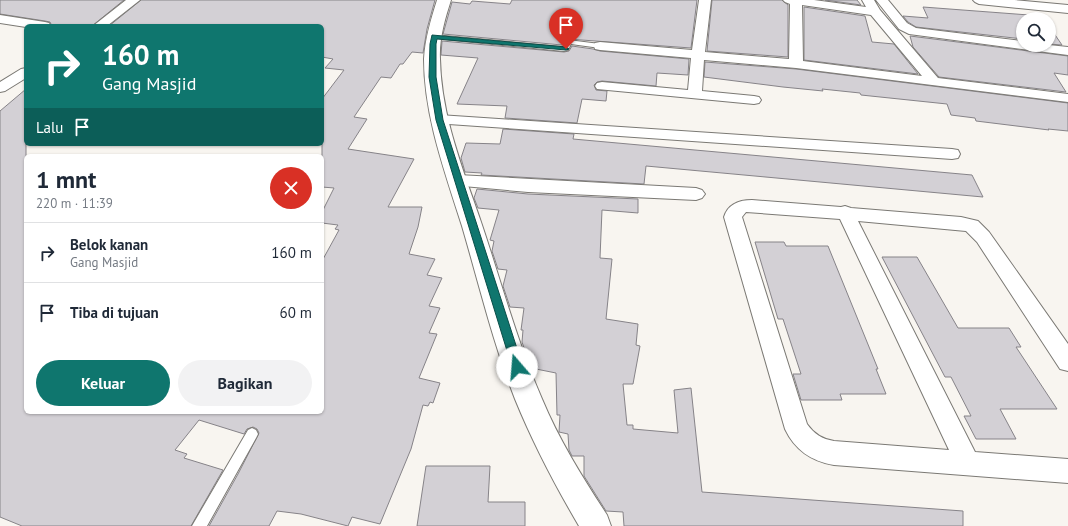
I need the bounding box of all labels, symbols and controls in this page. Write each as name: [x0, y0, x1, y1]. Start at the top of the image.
pin: [549, 8, 583, 49]
map controls: [1016, 12, 1056, 52]
button: search: [1016, 12, 1056, 52]
icon: arrive: [555, 14, 577, 36]
text: 160 m: [102, 36, 179, 73]
icon: right: [36, 40, 88, 92]
text: Gang Masjid: [102, 72, 196, 95]
icon: arrive: [71, 116, 93, 138]
text: Lalu: [36, 118, 63, 137]
text: 1 mnt: [36, 164, 96, 195]
button: close: [270, 167, 312, 209]
text: 220 m · 11:39: [36, 195, 113, 212]
text: Belok kanan: [70, 235, 148, 254]
icon: right: [36, 242, 58, 264]
text: 160 m: [271, 243, 312, 262]
text: Gang Masjid: [70, 254, 138, 271]
icon: arrive: [36, 302, 58, 324]
text: Tiba di tujuan: [70, 303, 159, 322]
text: 60 m: [279, 303, 312, 322]
position arrow: [496, 346, 538, 388]
button: Keluar: [36, 360, 170, 406]
button: Bagikan: [178, 360, 312, 406]

